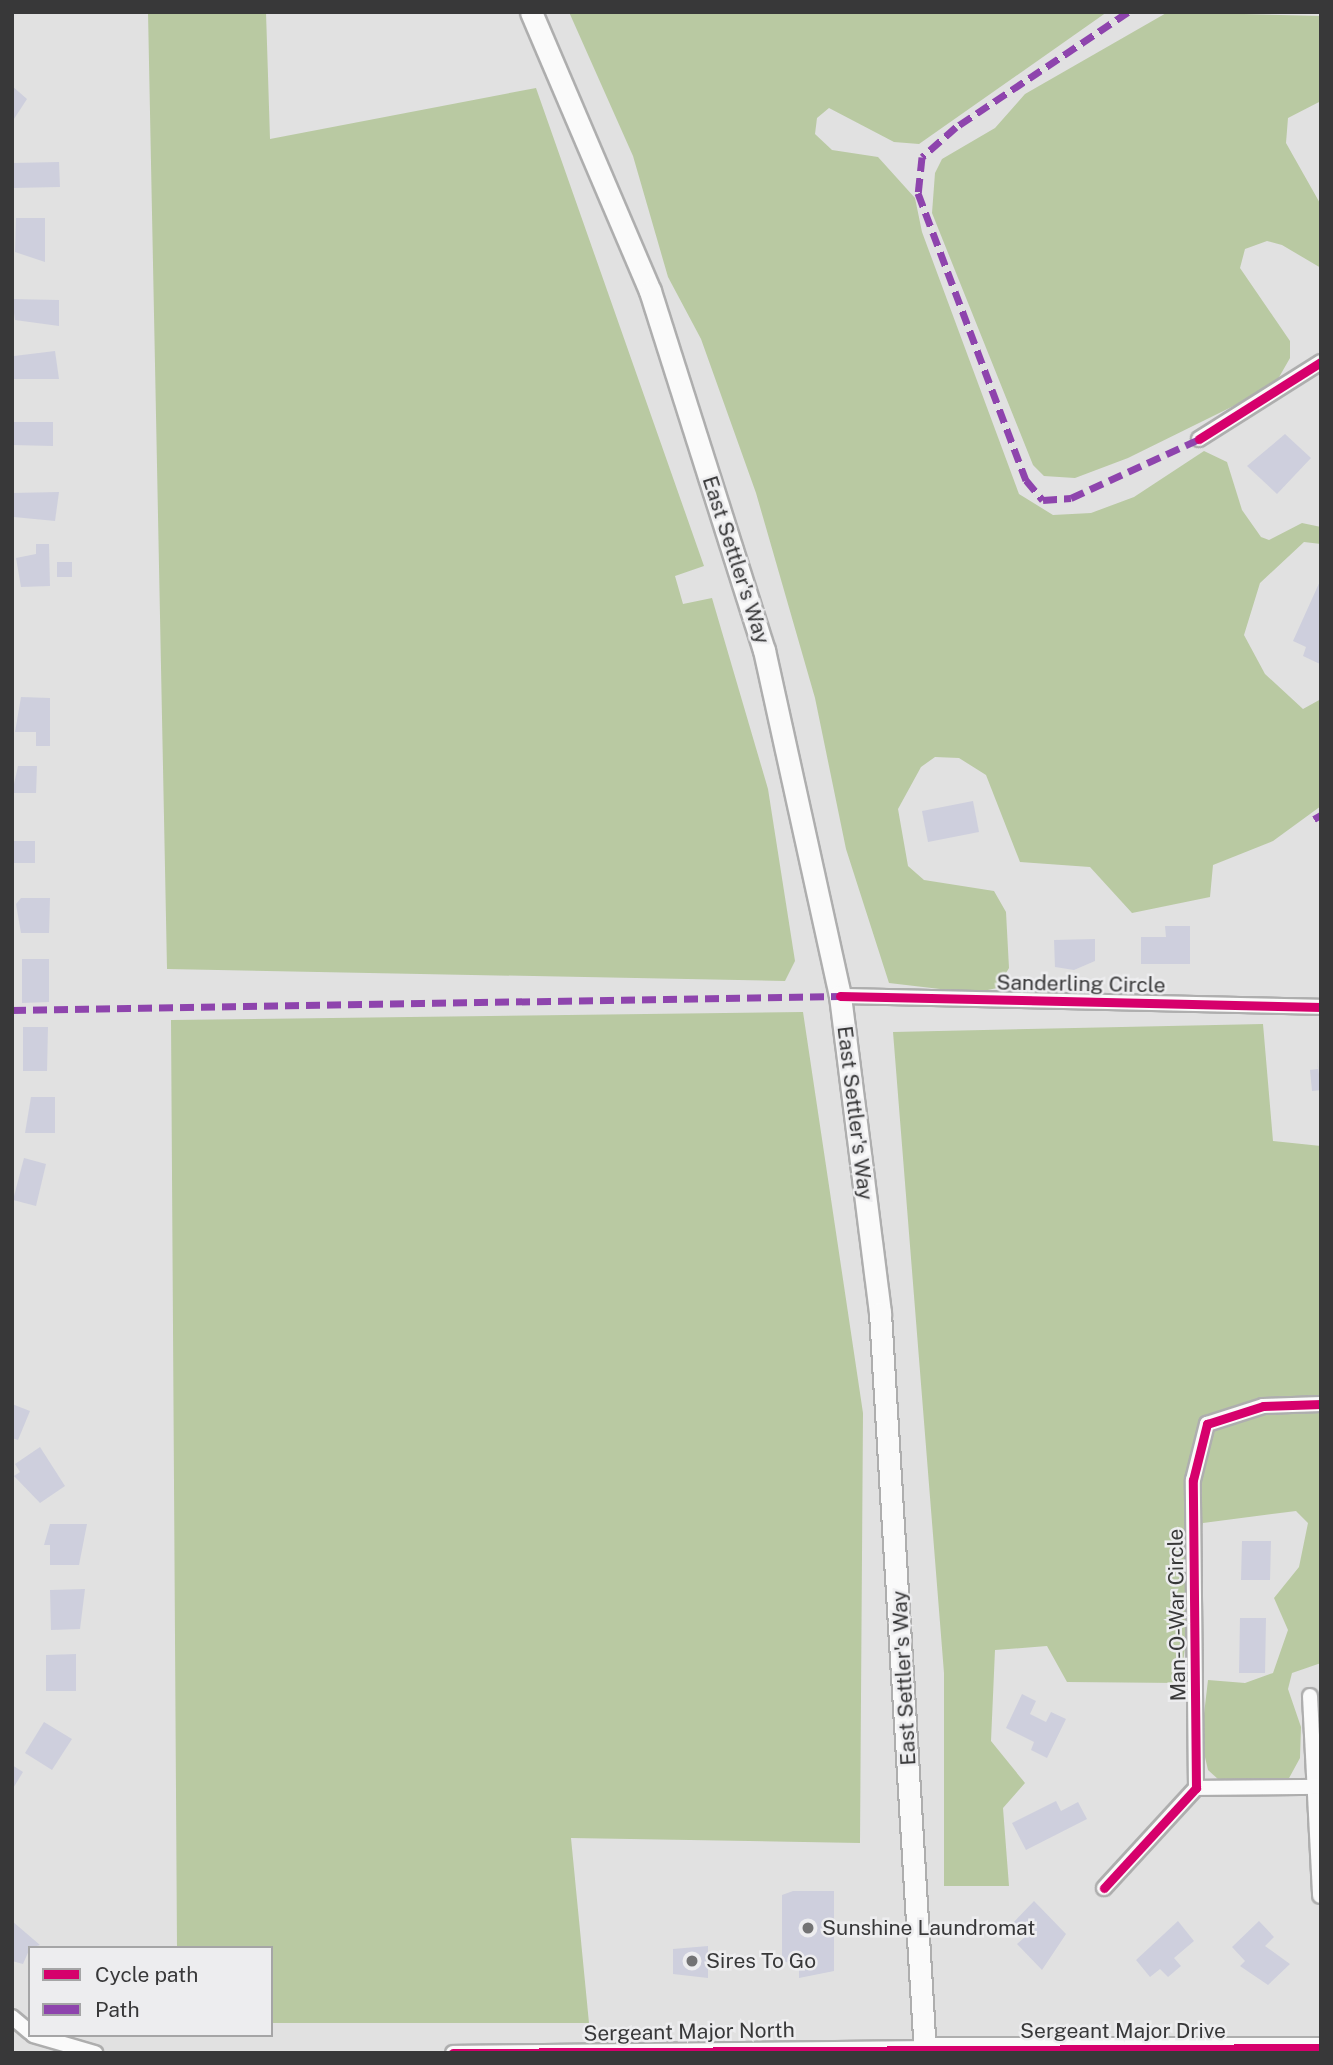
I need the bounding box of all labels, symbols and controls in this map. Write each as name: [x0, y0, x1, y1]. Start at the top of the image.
street label: East Settler's Way: [697, 472, 775, 648]
street label: Sanderling Circle: [996, 970, 1166, 998]
street label: East Settler's Way: [832, 1024, 878, 1202]
street label: Man-O-War Circle: [1163, 1528, 1191, 1702]
street label: East Settler's Way: [887, 1590, 921, 1766]
place label: Sunshine Laundromat: [822, 1915, 1035, 1941]
marker: Sunshine Laundromat: [800, 1920, 816, 1936]
legend: [28, 1946, 273, 2037]
place label: Sires To Go: [706, 1948, 816, 1974]
marker: Sires To Go: [684, 1953, 700, 1969]
text: Cycle path: [95, 1962, 198, 1987]
text: Path: [95, 1997, 140, 2022]
street label: Sergeant Major North: [583, 2018, 795, 2046]
street label: Sergeant Major Drive: [1020, 2018, 1226, 2044]

